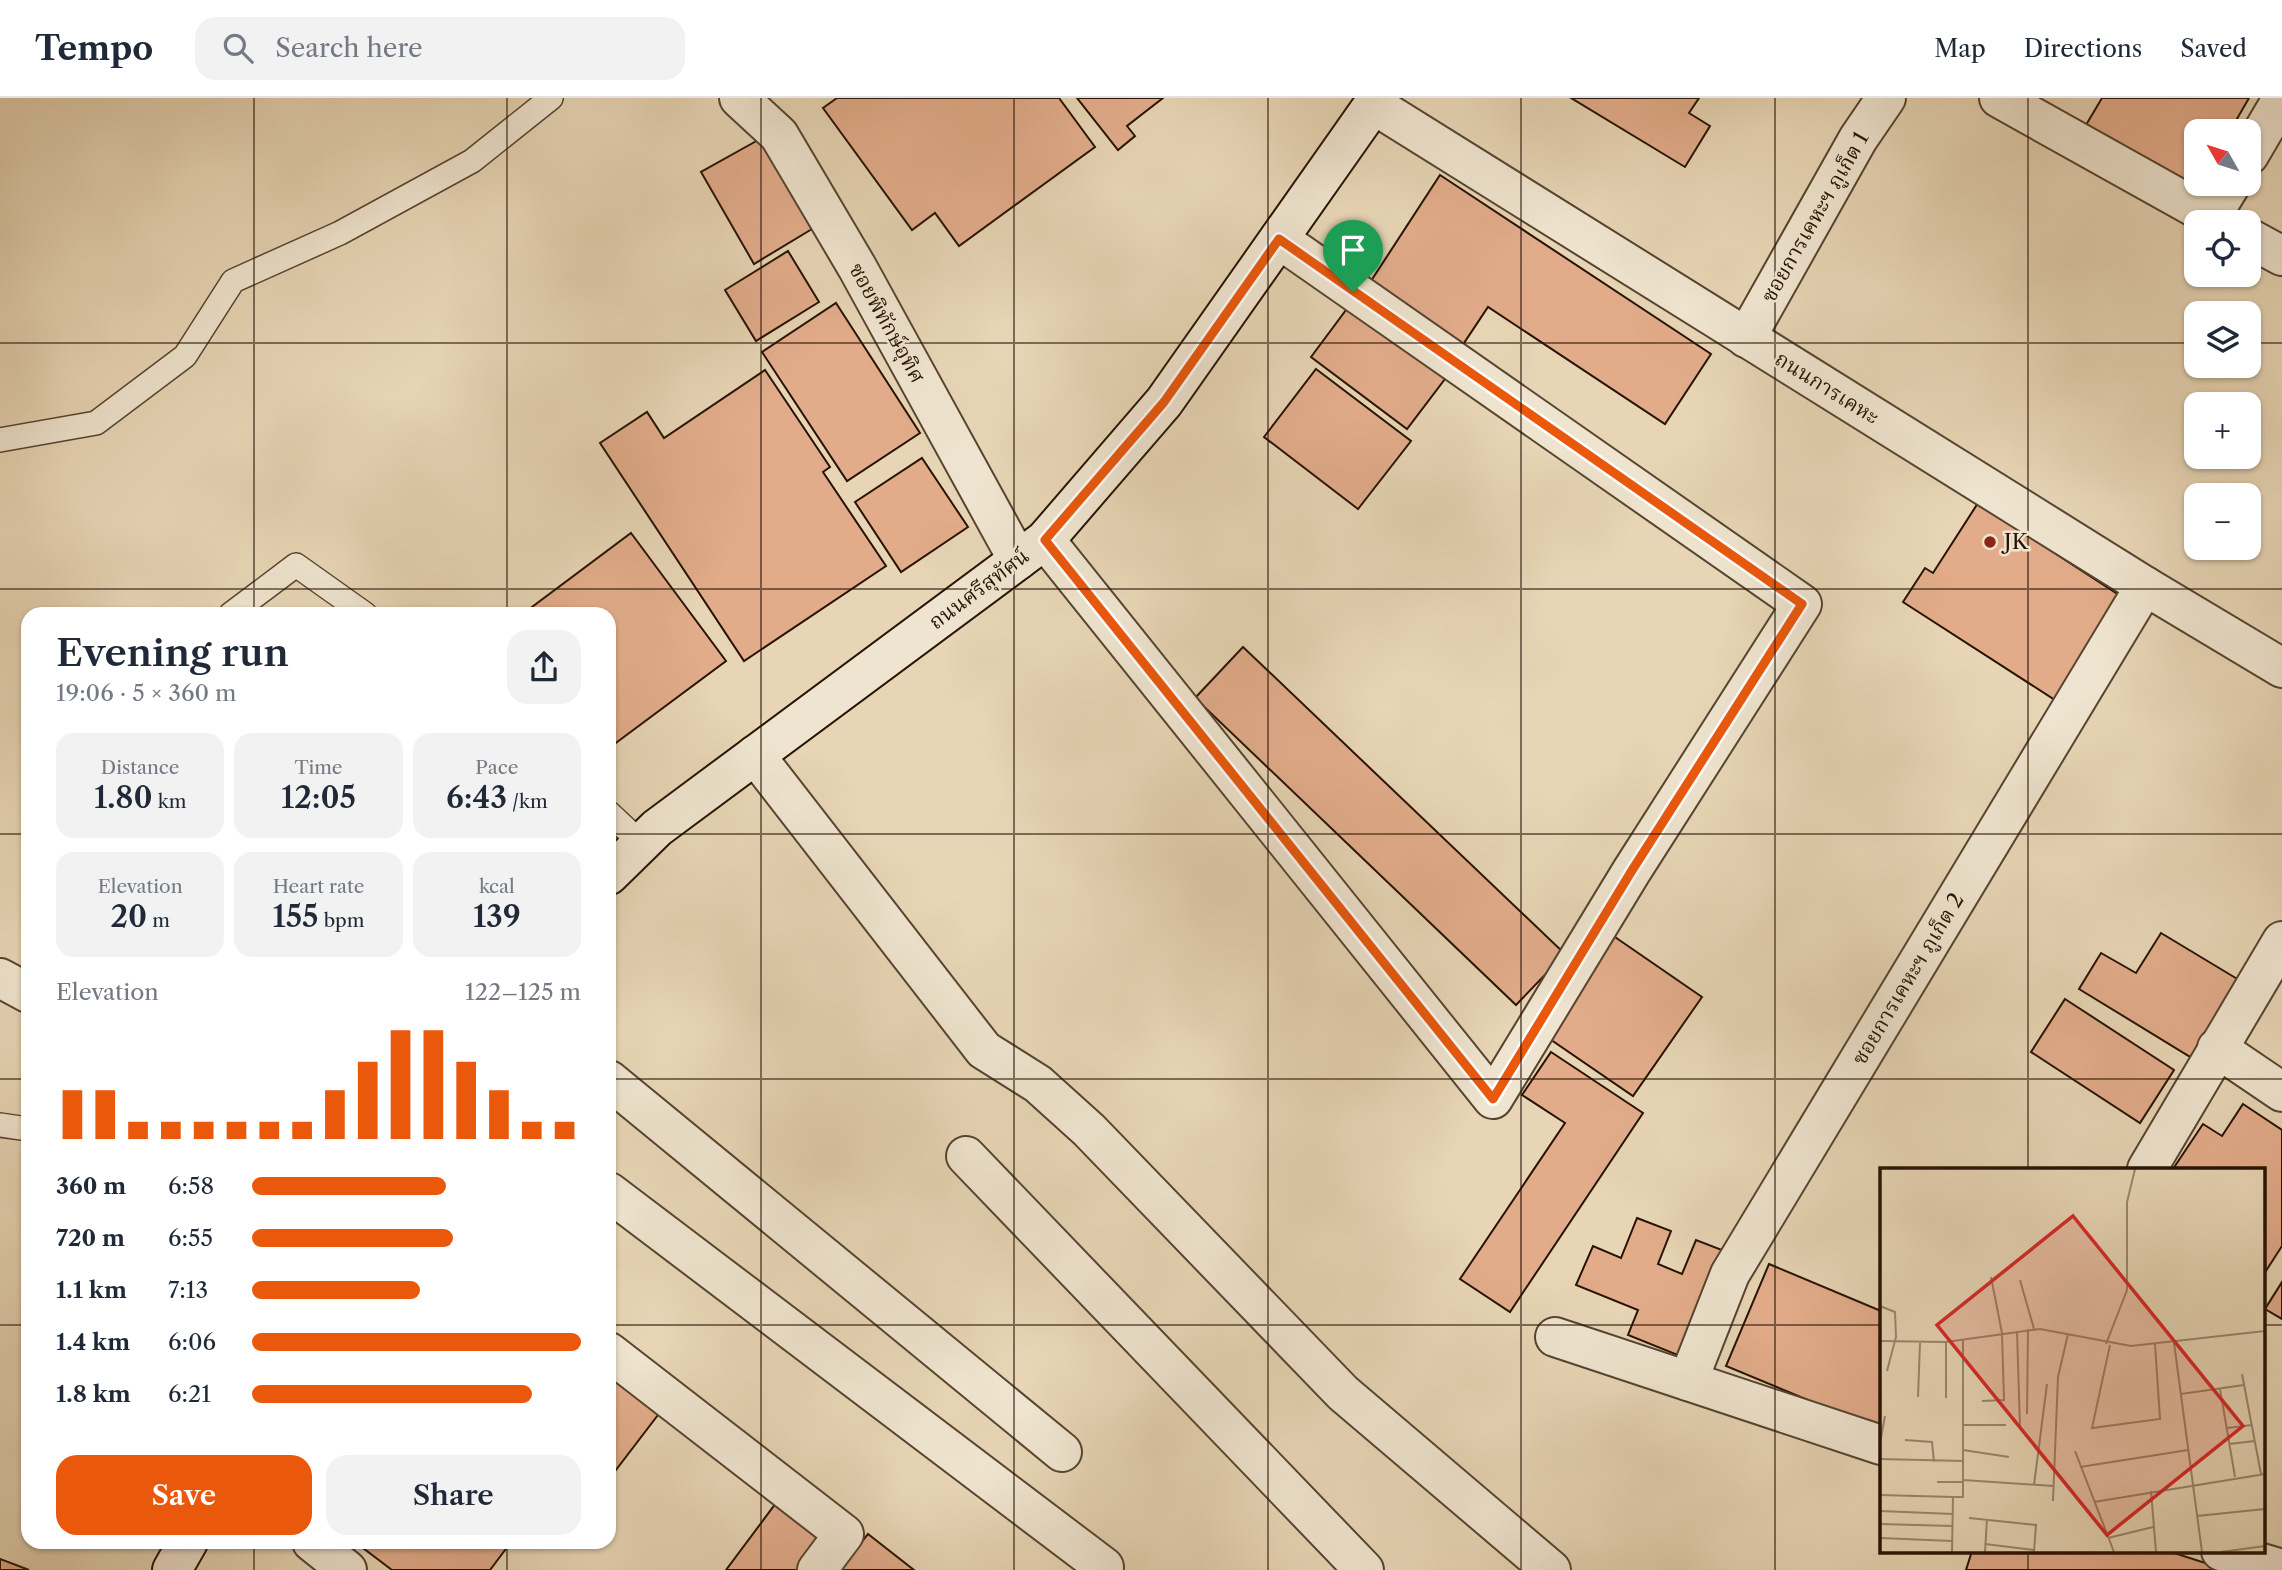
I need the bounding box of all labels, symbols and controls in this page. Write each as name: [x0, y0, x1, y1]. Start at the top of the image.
search box: [195, 17, 685, 80]
text: Tempo: [35, 28, 153, 69]
icon: search: [219, 29, 257, 67]
text: Search here: [275, 32, 423, 64]
text: Map: [1934, 34, 1986, 63]
text: Directions: [2024, 34, 2142, 63]
text: Saved: [2180, 34, 2247, 63]
north arrow: [2184, 119, 2261, 196]
map controls: [2184, 119, 2261, 560]
street label: ซอยการเคหะฯ ภูเก็ต 1: [1756, 127, 1875, 307]
button: locate: [2184, 210, 2261, 287]
pin: [1323, 220, 1383, 292]
icon: arrive: [1334, 231, 1372, 269]
street label: ซอยพิทักษ์อุทิศ: [842, 258, 931, 388]
button: layers: [2184, 301, 2261, 378]
street label: ถนนการเคหะ: [1771, 346, 1884, 429]
button: +: [2184, 392, 2261, 469]
button: −: [2184, 483, 2261, 560]
place label: JK: [2001, 529, 2029, 554]
marker: JK: [1982, 534, 1998, 550]
street label: ถนนศรีสุทัศน์: [924, 543, 1035, 636]
text: Evening run: [56, 629, 289, 676]
button: share: [507, 630, 581, 704]
text: 19:06 · 5 × 360 m: [56, 679, 237, 707]
text: Distance: [101, 756, 179, 779]
text: Time: [294, 756, 343, 779]
text: Pace: [475, 756, 518, 779]
text: 1.80: [94, 779, 153, 816]
text: 12:05: [281, 779, 356, 816]
text: 6:43: [446, 779, 507, 816]
text: km: [153, 790, 186, 813]
text: /km: [507, 790, 548, 813]
text: Elevation: [98, 875, 183, 898]
text: Heart rate: [273, 875, 364, 898]
text: kcal: [479, 875, 515, 898]
street label: ซอยการเคหะฯ ภูเก็ต 2: [1846, 888, 1970, 1070]
text: 20: [110, 898, 147, 935]
text: 155: [272, 898, 319, 935]
text: 139: [473, 898, 521, 935]
text: m: [147, 909, 170, 932]
text: bpm: [319, 909, 365, 932]
text: Elevation: [56, 978, 159, 1006]
text: 122–125 m: [465, 978, 581, 1006]
inset map: [1880, 1168, 2264, 1552]
text: 360 m: [56, 1172, 126, 1200]
text: 6:58: [168, 1172, 214, 1200]
text: 720 m: [56, 1224, 125, 1252]
text: 6:55: [168, 1224, 213, 1252]
text: 1.1 km: [56, 1276, 127, 1304]
text: 7:13: [168, 1276, 208, 1304]
text: 1.4 km: [56, 1328, 130, 1356]
text: 6:06: [168, 1328, 216, 1356]
text: 1.8 km: [56, 1380, 131, 1408]
text: 6:21: [168, 1380, 211, 1408]
button: Save: [56, 1455, 312, 1535]
button: Share: [326, 1455, 581, 1535]

